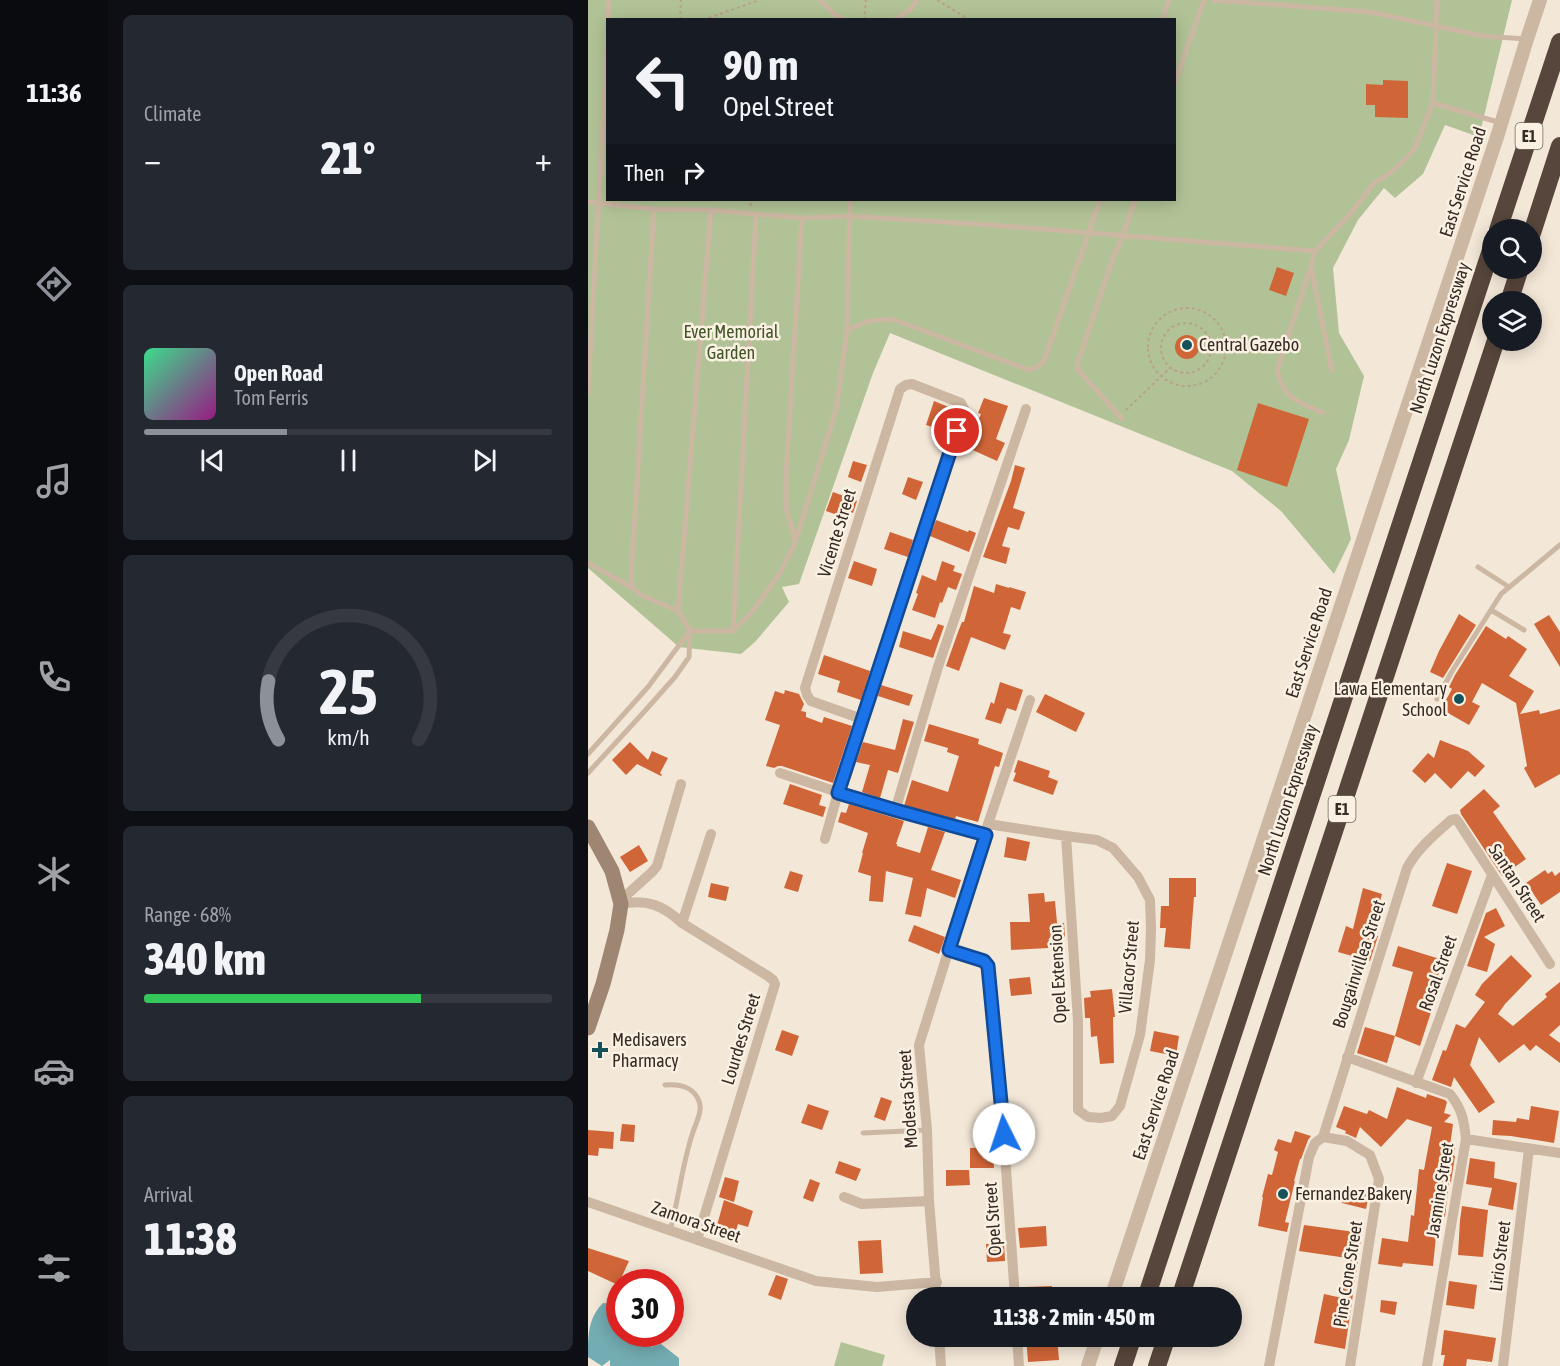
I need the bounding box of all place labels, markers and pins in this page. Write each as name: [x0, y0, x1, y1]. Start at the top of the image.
place label: Central Gazebo: [1199, 334, 1299, 355]
marker: Central Gazebo: [1180, 338, 1194, 352]
pin: [931, 405, 982, 456]
place label: Lawa Elementary School: [1334, 678, 1447, 720]
marker: Lawa Elementary School: [1452, 692, 1466, 706]
place label: Medisavers Pharmacy: [612, 1029, 687, 1071]
marker: Medisavers Pharmacy: [593, 1043, 607, 1057]
place label: Fernandez Bakery: [1295, 1183, 1412, 1204]
marker: Fernandez Bakery: [1276, 1187, 1290, 1201]

